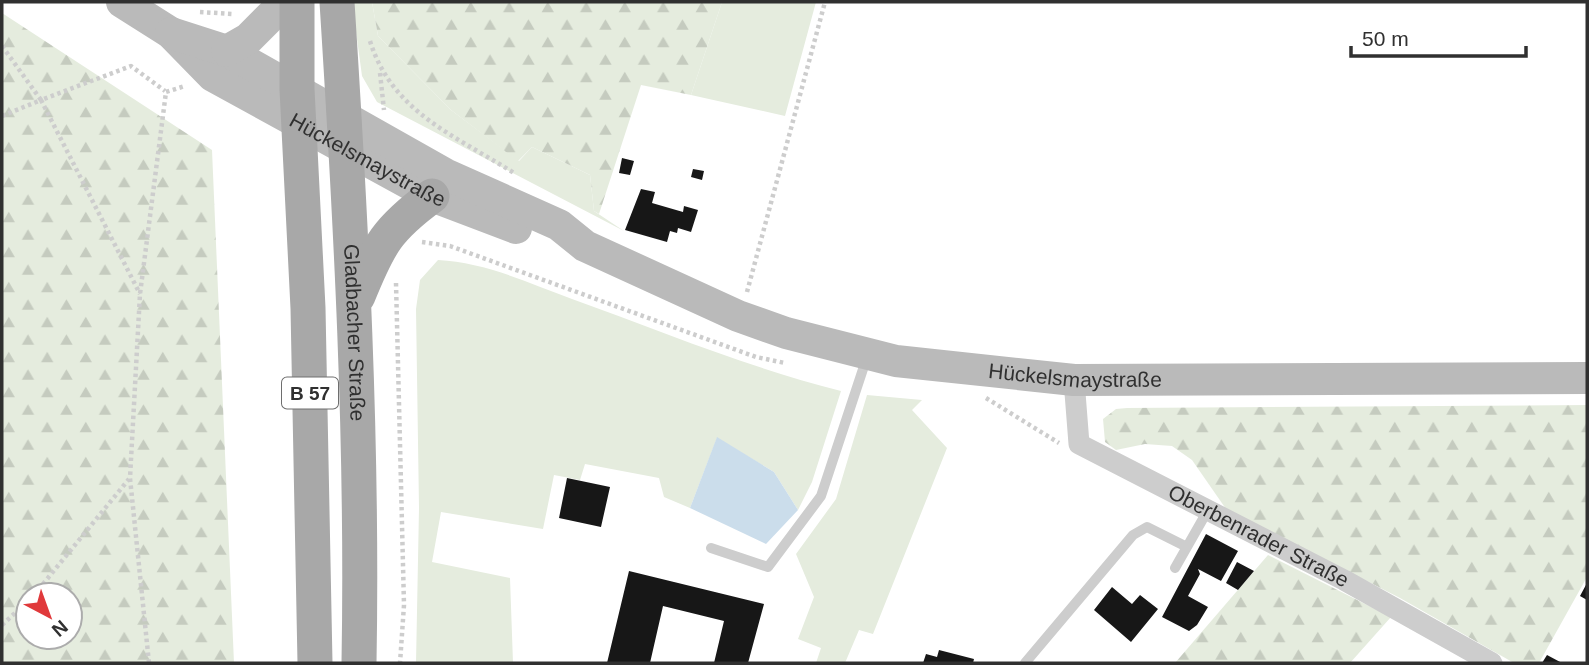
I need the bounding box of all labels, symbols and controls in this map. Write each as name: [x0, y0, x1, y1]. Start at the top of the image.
scale bar: [1351, 14, 1526, 58]
text: 50 m: [1362, 27, 1409, 50]
street label: Hückelsmaystraße: [286, 108, 449, 211]
street label: Gladbacher Straße: [340, 243, 370, 422]
street label: Hückelsmaystraße: [987, 359, 1162, 392]
road number: B 57: [282, 378, 338, 408]
street label: Oberbenrader Straße: [1165, 480, 1353, 592]
north arrow: [14, 581, 84, 651]
text: N: [48, 616, 72, 641]

